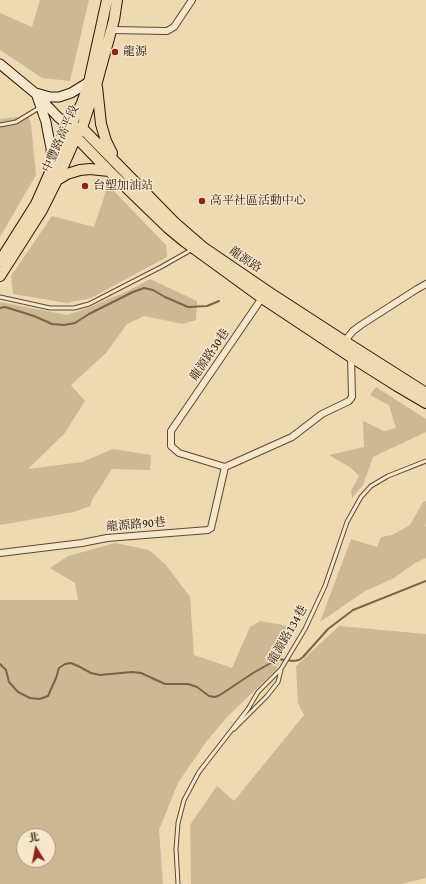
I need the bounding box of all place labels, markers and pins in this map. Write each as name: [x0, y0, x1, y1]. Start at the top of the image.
place label: 龍源: [123, 45, 147, 59]
marker: 龍源: [110, 47, 120, 57]
place label: 台塑加油站: [93, 179, 153, 193]
marker: 台塑加油站: [80, 181, 90, 191]
place label: 高平社區活動中心: [210, 194, 306, 208]
marker: 高平社區活動中心: [197, 196, 207, 206]

